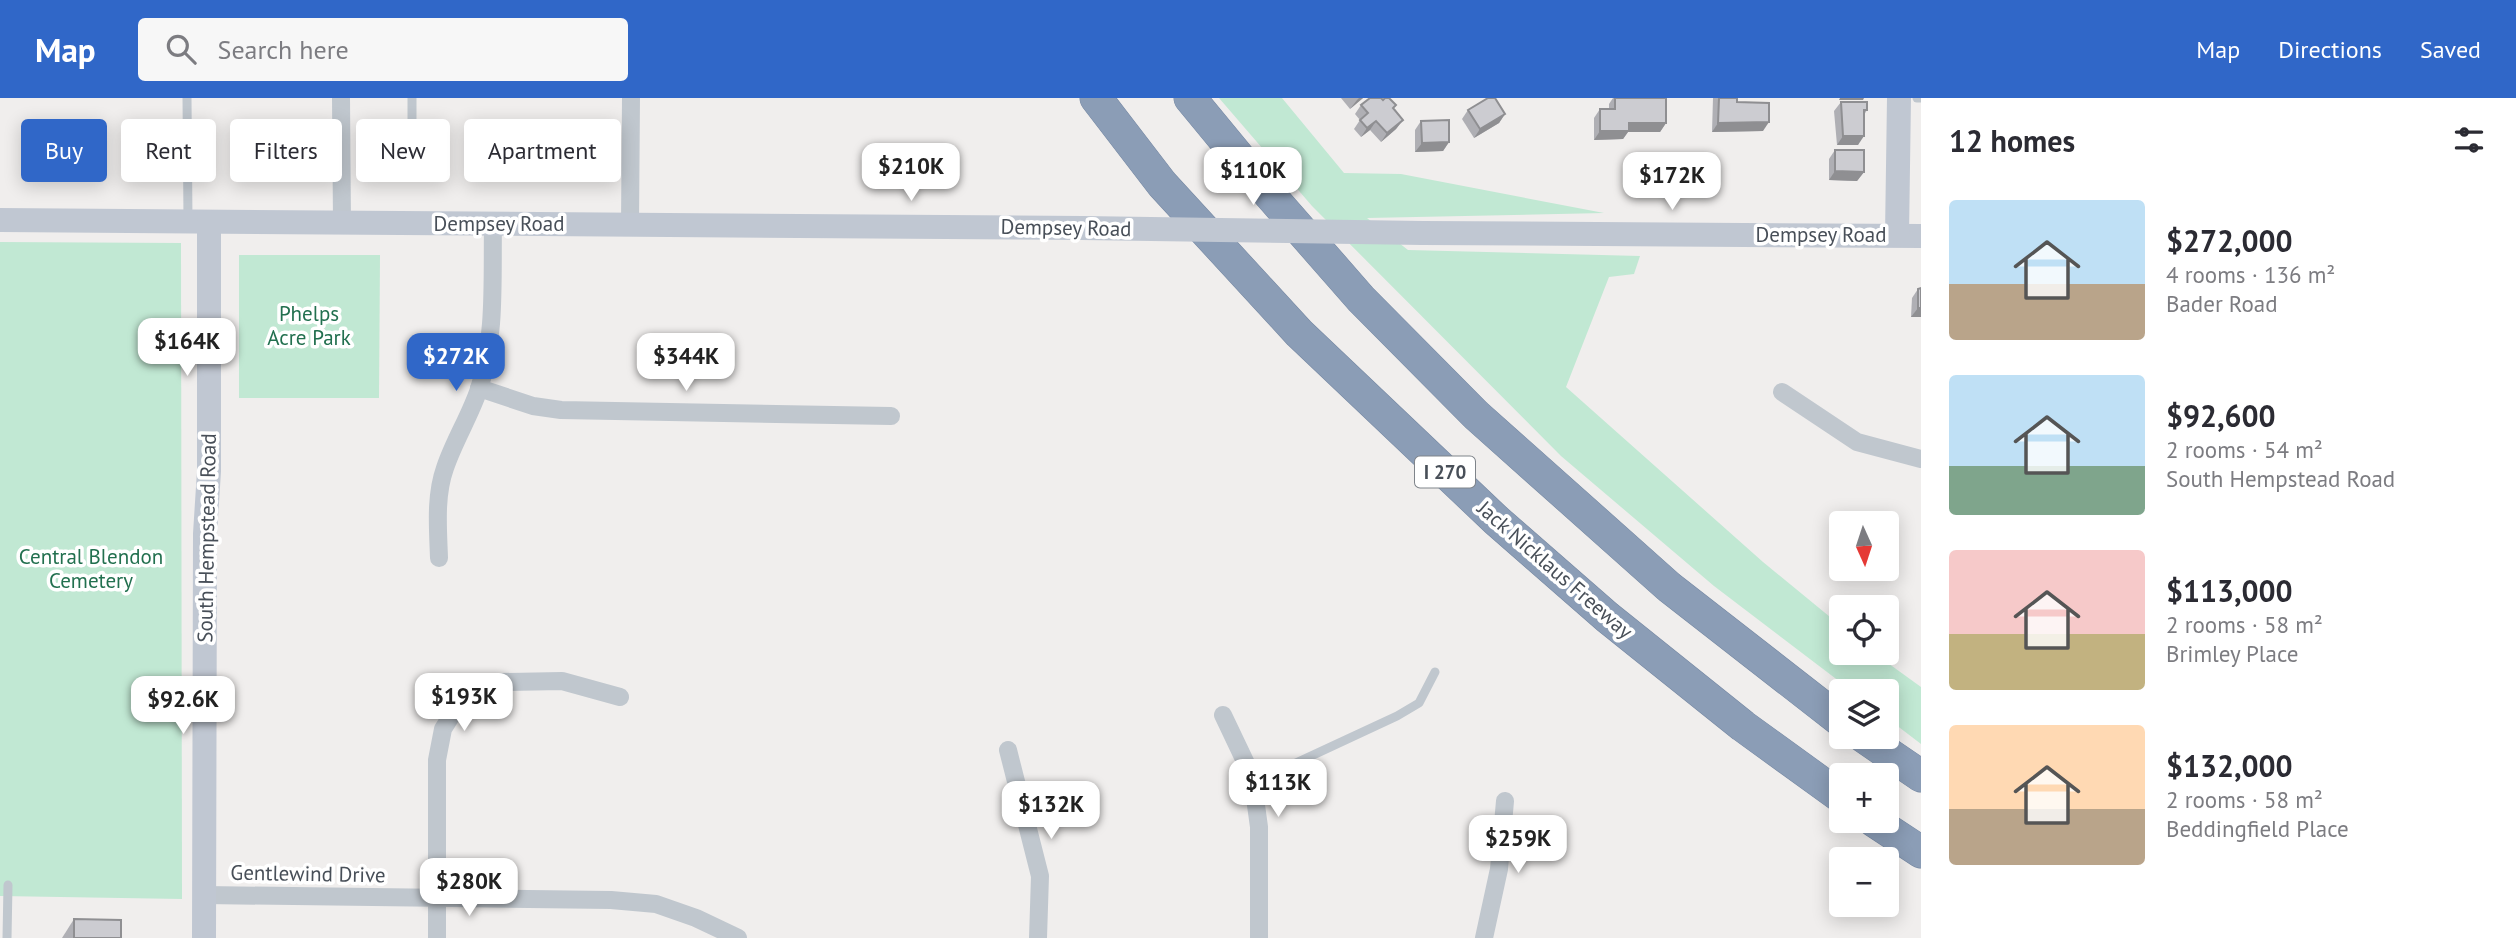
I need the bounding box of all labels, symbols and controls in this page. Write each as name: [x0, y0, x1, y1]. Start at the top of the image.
search box: [138, 18, 628, 81]
text: Map: [35, 28, 96, 71]
icon: search: [162, 30, 200, 68]
text: Search here: [218, 33, 349, 66]
text: Map: [2196, 34, 2240, 65]
text: Directions: [2278, 34, 2382, 65]
text: Saved: [2420, 34, 2481, 65]
chip: Buy: [21, 119, 107, 182]
chip: Rent: [121, 119, 216, 182]
chip: Filters: [230, 119, 342, 182]
chip: New: [356, 119, 450, 182]
chip: Apartment: [464, 119, 621, 182]
text: 12 homes: [1949, 121, 2075, 160]
icon: filters: [2450, 121, 2488, 159]
pin: $210K: [862, 144, 960, 203]
pin: $110K: [1204, 148, 1302, 207]
text: $210K: [878, 151, 944, 180]
pin: $172K: [1623, 152, 1721, 212]
text: $110K: [1220, 155, 1286, 184]
text: $172K: [1639, 160, 1705, 189]
street label: Dempsey Road: [434, 210, 564, 237]
street label: Dempsey Road: [1000, 213, 1132, 242]
street label: Dempsey Road: [1756, 221, 1886, 248]
text: $272,000: [2166, 221, 2293, 260]
icon: home: [2005, 228, 2089, 312]
text: 4 rooms · 136 m²: [2166, 260, 2335, 289]
text: Bader Road: [2166, 289, 2278, 318]
park label: Phelps Acre Park: [267, 300, 351, 351]
pin: $164K: [138, 318, 236, 378]
text: $164K: [154, 326, 220, 355]
pin: $272K: [407, 334, 505, 393]
pin: $344K: [637, 334, 735, 393]
text: $272K: [423, 341, 489, 370]
text: $344K: [653, 341, 719, 370]
text: $92,600: [2166, 396, 2276, 435]
icon: home: [2005, 403, 2089, 487]
street label: South Hempstead Road: [191, 433, 222, 643]
text: 2 rooms · 54 m²: [2166, 435, 2323, 464]
road number: I 270: [1415, 456, 1475, 488]
text: South Hempstead Road: [2166, 464, 2395, 493]
street label: Jack Nicklaus Freeway: [1471, 494, 1639, 645]
north arrow: [1829, 511, 1899, 581]
map controls: [1829, 511, 1899, 917]
park label: Central Blendon Cemetery: [19, 543, 163, 594]
text: $113,000: [2166, 571, 2293, 610]
icon: home: [2005, 578, 2089, 662]
button: locate: [1829, 595, 1899, 665]
text: 2 rooms · 58 m²: [2166, 610, 2323, 639]
text: Brimley Place: [2166, 639, 2299, 668]
pin: $193K: [415, 674, 513, 733]
pin: $92.6K: [126, 676, 240, 736]
button: layers: [1829, 679, 1899, 749]
text: $193K: [431, 681, 497, 710]
text: $92.6K: [147, 684, 219, 713]
text: $132,000: [2166, 746, 2293, 785]
icon: home: [2005, 753, 2089, 837]
pin: $113K: [1229, 760, 1327, 819]
button: +: [1829, 763, 1899, 833]
text: $113K: [1245, 767, 1311, 796]
pin: $132K: [1002, 782, 1100, 841]
text: 2 rooms · 58 m²: [2166, 785, 2323, 814]
text: $132K: [1018, 789, 1084, 818]
text: Beddingfield Place: [2166, 814, 2349, 843]
pin: $259K: [1469, 816, 1567, 875]
text: $259K: [1485, 823, 1551, 852]
button: −: [1829, 847, 1899, 917]
pin: $280K: [420, 858, 518, 918]
street label: Gentlewind Drive: [230, 859, 386, 888]
text: $280K: [436, 866, 502, 895]

